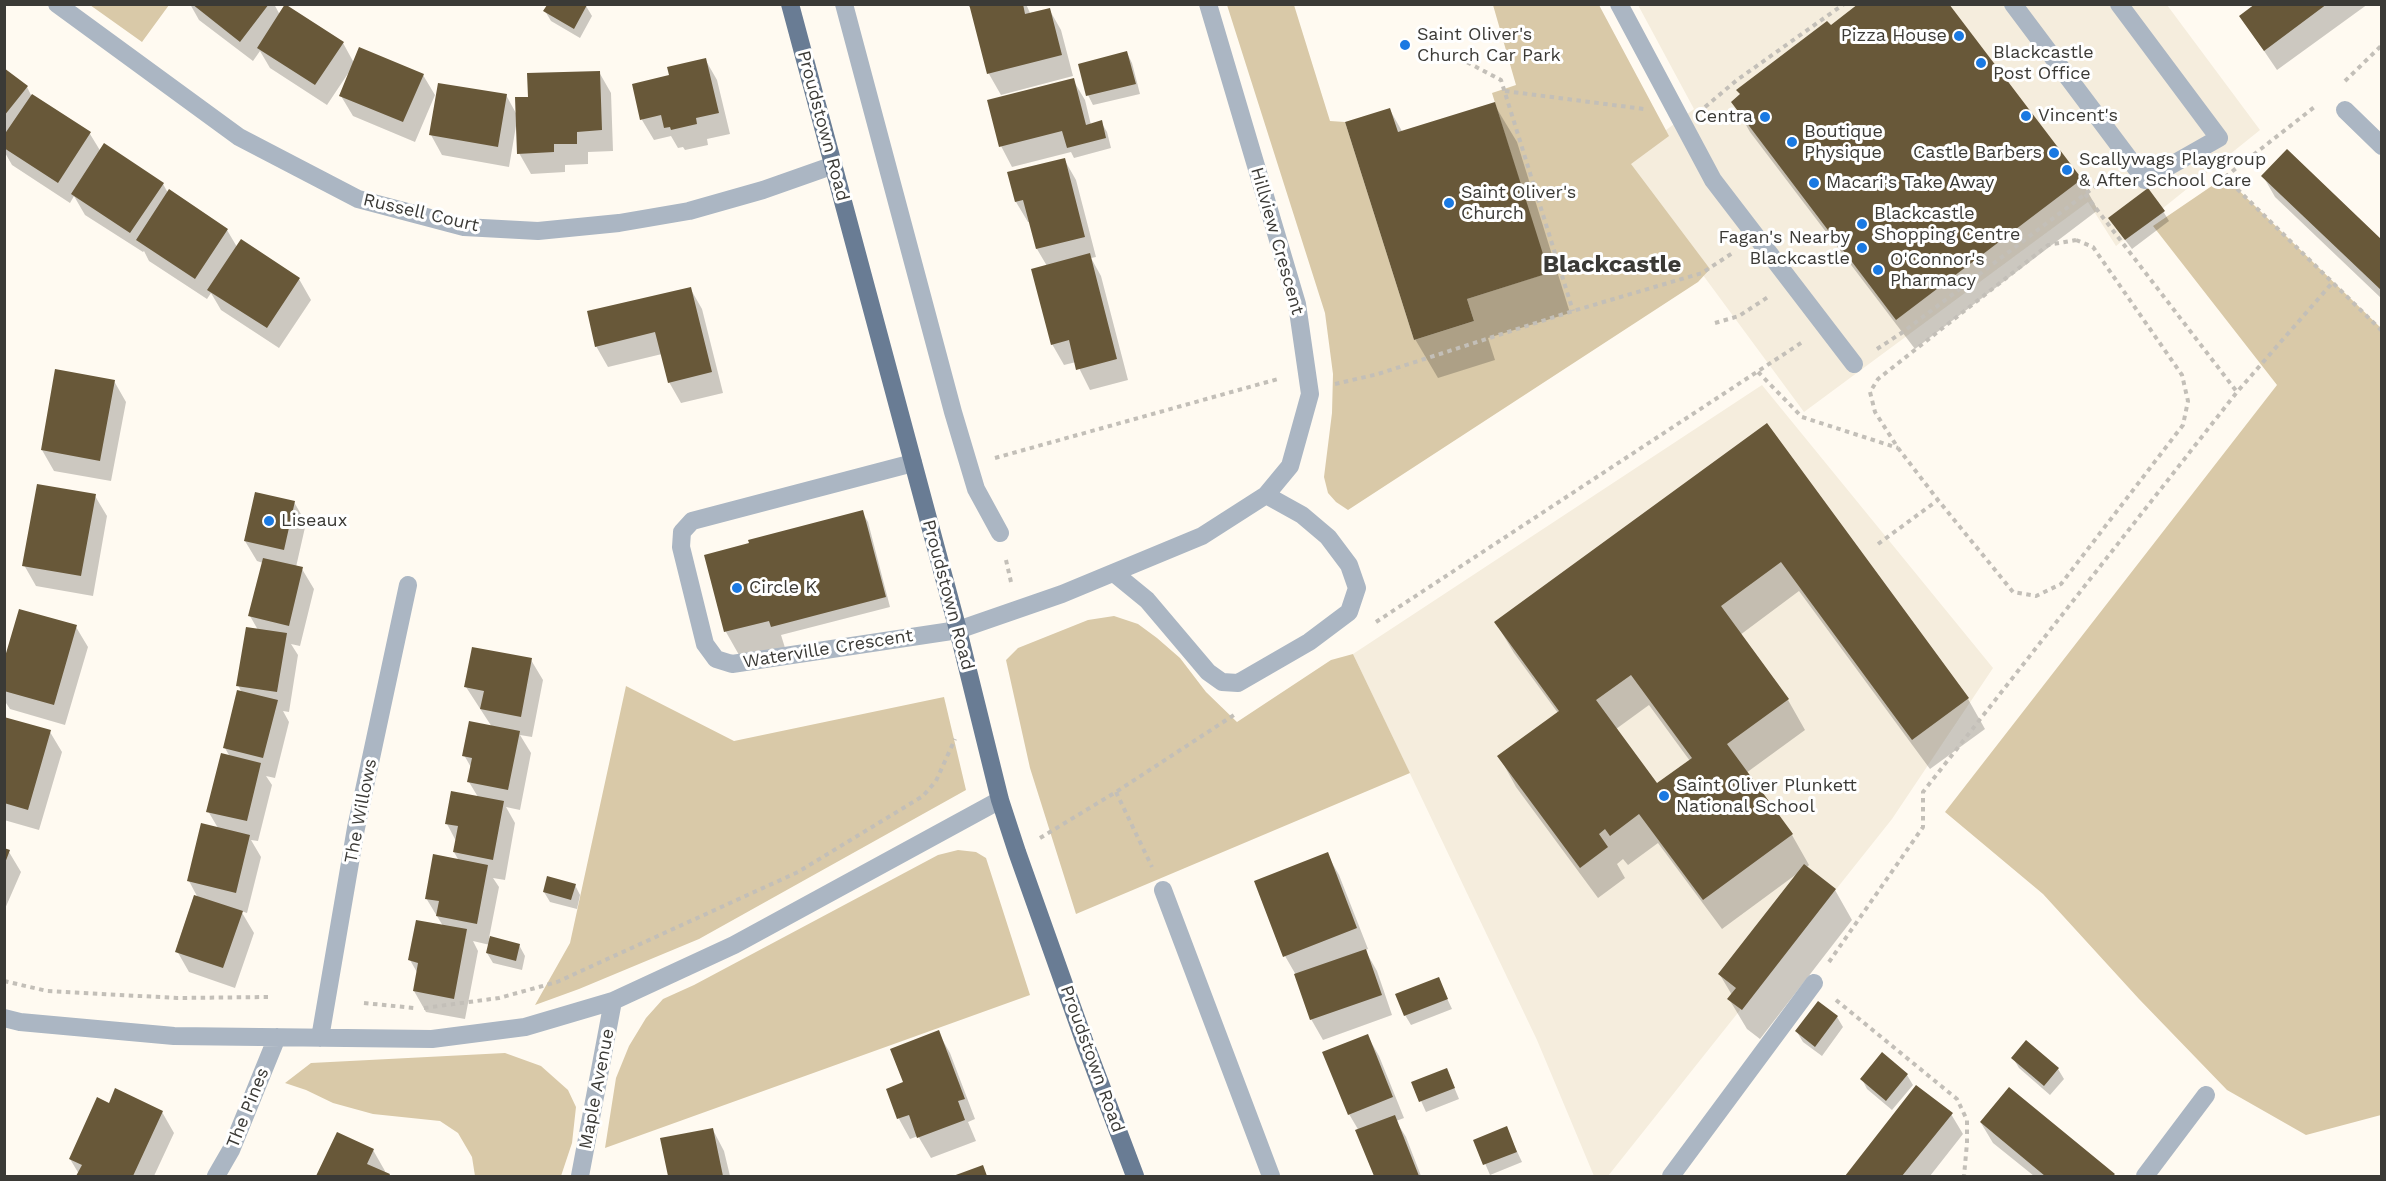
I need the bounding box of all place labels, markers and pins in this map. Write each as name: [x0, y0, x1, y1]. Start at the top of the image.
place label: Saint Oliver's Church Car Park: [1417, 24, 1561, 66]
place label: Pizza House: [1841, 25, 1947, 47]
marker: Pizza House: [1952, 29, 1966, 43]
marker: Saint Oliver's Church Car Park: [1398, 38, 1412, 52]
place label: Blackcastle Post Office: [1993, 42, 2094, 84]
marker: Blackcastle Post Office: [1974, 56, 1988, 70]
place label: Vincent's: [2038, 105, 2118, 127]
place label: Centra: [1694, 106, 1753, 128]
marker: Vincent's: [2019, 109, 2033, 123]
marker: Centra: [1758, 110, 1772, 124]
place label: Boutique Physique: [1804, 121, 1883, 164]
marker: Boutique Physique: [1785, 135, 1799, 149]
place label: Castle Barbers: [1913, 142, 2042, 164]
marker: Castle Barbers: [2047, 146, 2061, 160]
place label: Scallywags Playgroup & After School Care: [2079, 149, 2266, 192]
marker: Scallywags Playgroup & After School Care: [2060, 163, 2074, 177]
place label: Macari's Take Away: [1826, 172, 1994, 194]
marker: Macari's Take Away: [1807, 176, 1821, 190]
place label: Saint Oliver's Church: [1461, 182, 1576, 224]
marker: Saint Oliver's Church: [1442, 196, 1456, 210]
place label: Blackcastle Shopping Centre: [1874, 203, 2020, 246]
marker: Blackcastle Shopping Centre: [1855, 217, 1869, 231]
place label: Fagan's Nearby Blackcastle: [1718, 227, 1850, 270]
marker: Fagan's Nearby Blackcastle: [1855, 241, 1869, 255]
place label: O'Connor's Pharmacy: [1890, 249, 1985, 292]
marker: O'Connor's Pharmacy: [1871, 263, 1885, 277]
place label: Liseaux: [281, 510, 347, 532]
marker: Liseaux: [262, 514, 276, 528]
place label: Circle K: [749, 577, 817, 599]
marker: Circle K: [730, 581, 744, 595]
place label: Saint Oliver Plunkett National School: [1676, 775, 1857, 818]
marker: Saint Oliver Plunkett National School: [1657, 789, 1671, 803]

